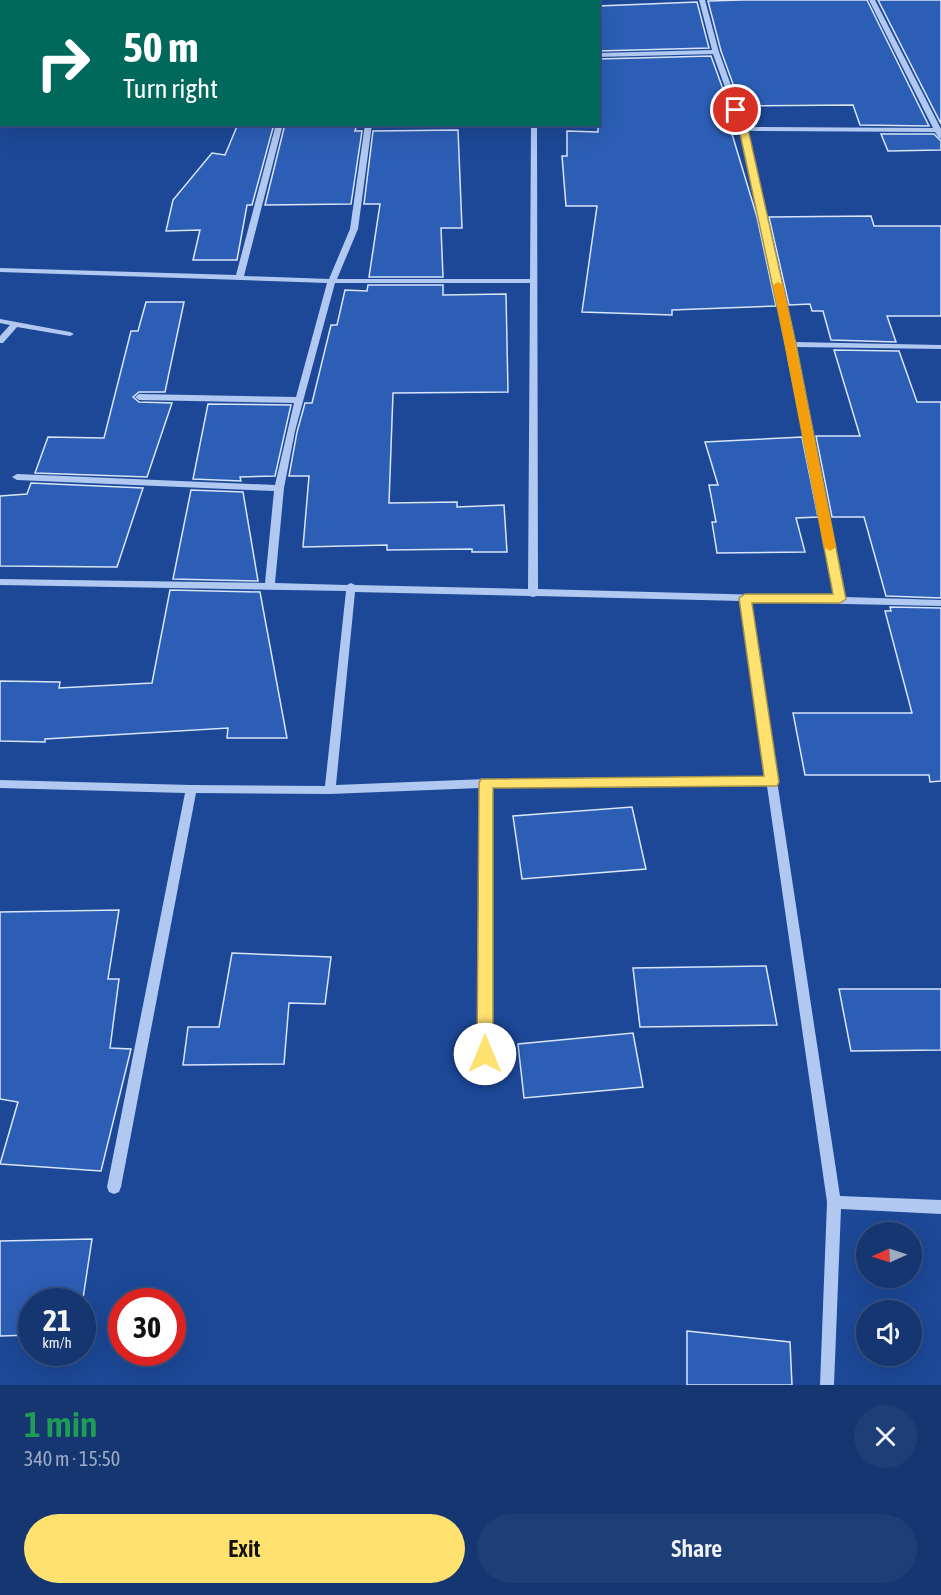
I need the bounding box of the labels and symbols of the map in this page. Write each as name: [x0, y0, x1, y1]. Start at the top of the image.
pin: [710, 84, 761, 135]
position arrow: [453, 1022, 517, 1086]
north arrow: [856, 1222, 922, 1288]
speed limit sign: 30: [108, 1288, 186, 1366]

